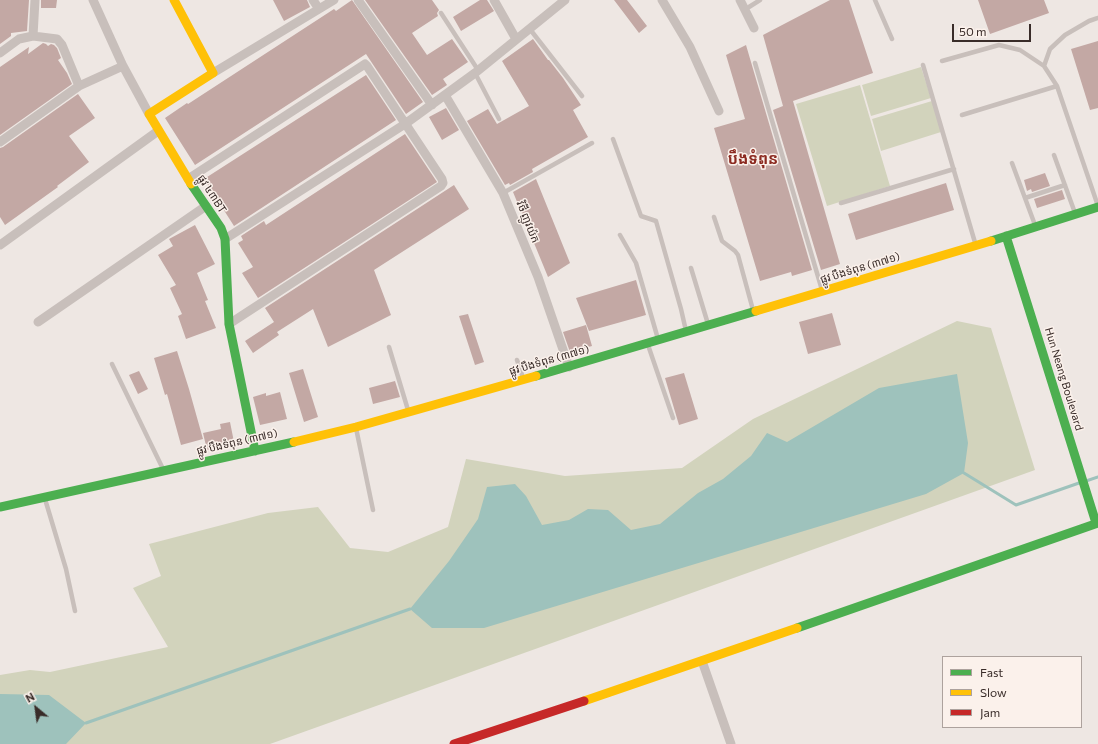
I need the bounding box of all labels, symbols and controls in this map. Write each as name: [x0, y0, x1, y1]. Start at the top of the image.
scale bar: [954, 16, 1033, 42]
text: 50 m: [959, 24, 987, 38]
district label: បឹងទំពុន: [728, 150, 778, 168]
street label: ផ្លូវ ៤៣BT: [195, 172, 229, 216]
street label: វិថី ញូវយ៉ក: [514, 199, 542, 245]
street label: ផ្លូវ បឹងទំពុន (៣៧១): [818, 250, 902, 286]
street label: Hun Neang Boulevard: [1042, 326, 1086, 432]
street label: ផ្លូវ បឹងទំពុន (៣៧១): [507, 342, 591, 378]
street label: ផ្លូវ បឹងទំពុន (៣៧១): [195, 426, 279, 458]
legend: [942, 656, 1082, 728]
text: Fast: [980, 665, 1003, 679]
text: Slow: [980, 685, 1007, 699]
north arrow: [16, 688, 56, 728]
text: N: [23, 689, 37, 705]
text: Jam: [980, 705, 1000, 719]

